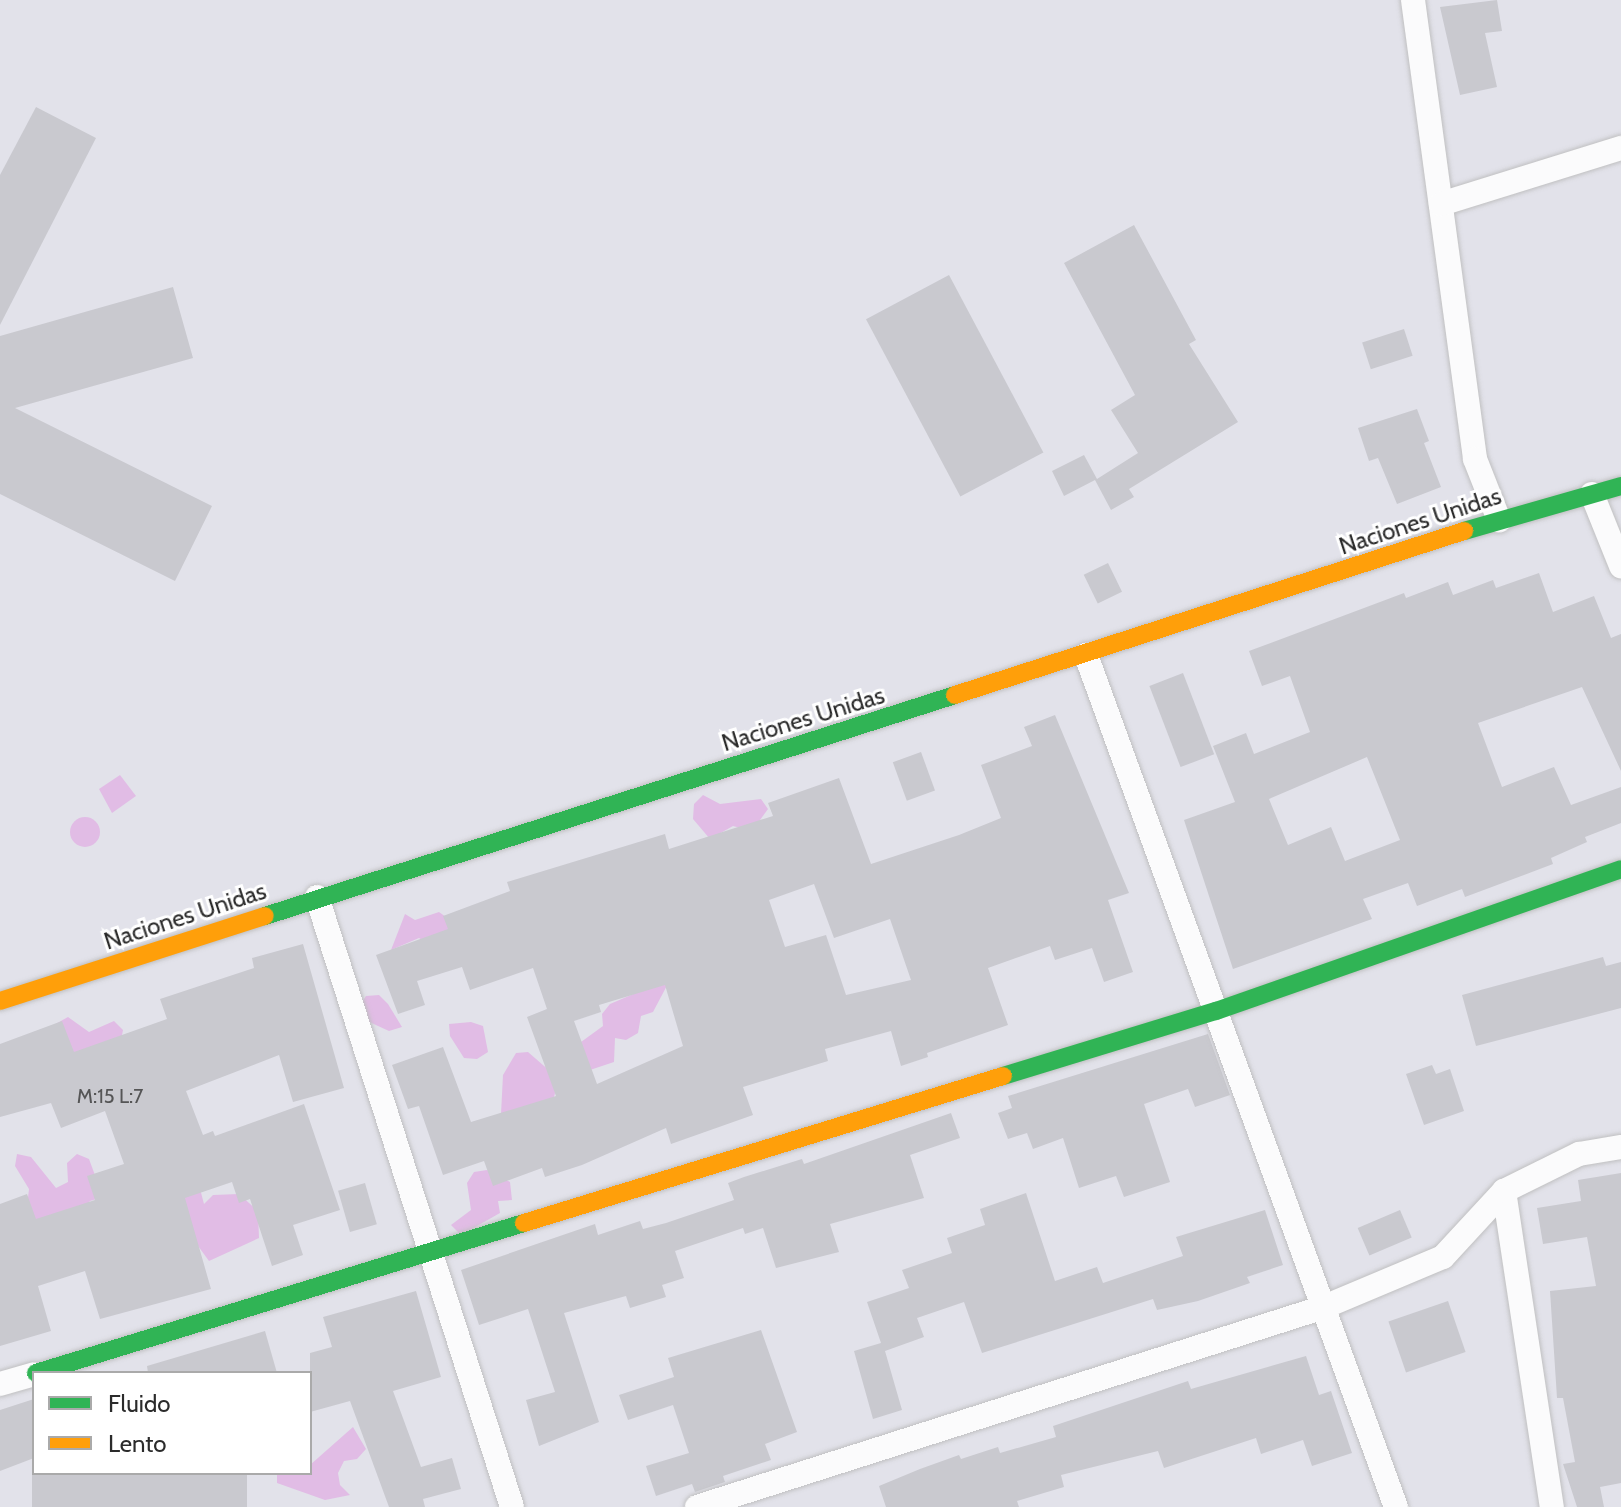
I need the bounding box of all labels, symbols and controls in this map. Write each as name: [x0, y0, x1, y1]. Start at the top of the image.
street label: Naciones Unidas: [1335, 481, 1505, 561]
street label: Naciones Unidas: [718, 681, 888, 757]
street label: Naciones Unidas: [100, 876, 270, 956]
house number: M:15 L:7: [77, 1084, 143, 1108]
legend: [32, 1371, 312, 1475]
text: Fluido: [108, 1389, 170, 1418]
text: Lento: [108, 1429, 167, 1458]

